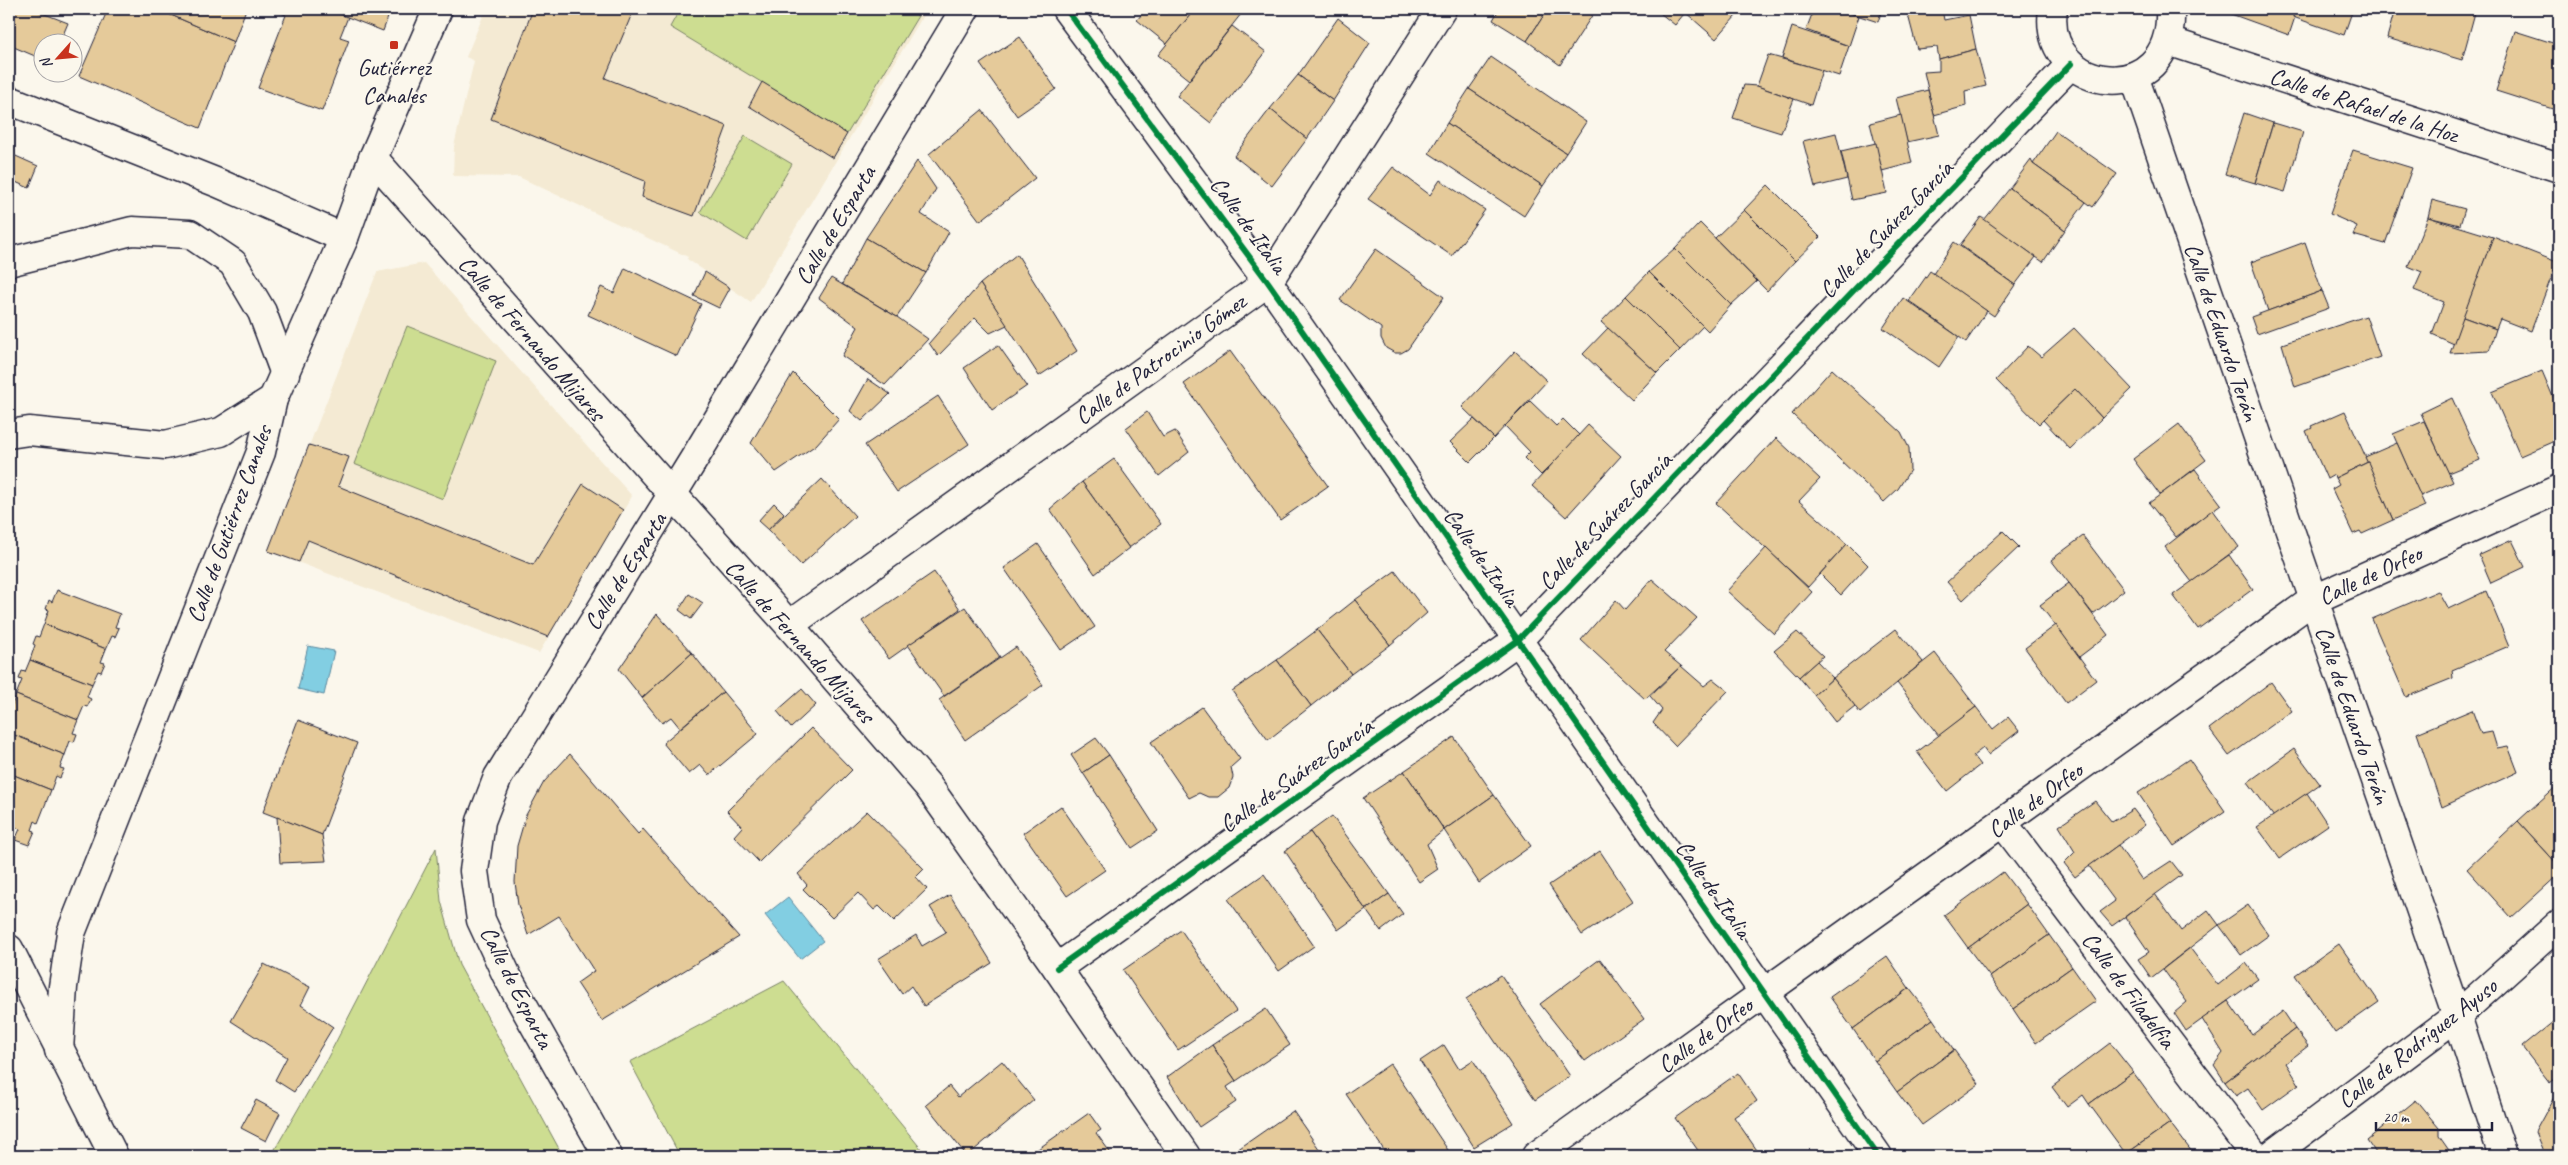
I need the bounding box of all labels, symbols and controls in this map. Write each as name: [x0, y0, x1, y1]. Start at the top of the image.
north arrow: [32, 32, 82, 82]
marker: Gutiérrez Canales: [388, 39, 400, 51]
place label: Gutiérrez Canales: [357, 52, 432, 110]
text: N: [36, 54, 56, 71]
street label: Calle de Rafael de la Hoz: [2266, 60, 2464, 150]
street label: Calle de Suárez García: [1813, 153, 1960, 304]
street label: Calle de Esparta: [788, 159, 883, 290]
street label: Calle de Italia: [1204, 170, 1296, 281]
street label: Calle de Eduardo Terán: [2178, 239, 2267, 426]
street label: Calle de Fernando Mijares: [452, 249, 614, 429]
street label: Calle de Patrocinio Gómez: [1069, 285, 1253, 431]
street label: Calle de Gutiérrez Canales: [179, 420, 279, 627]
street label: Calle de Suárez García: [1532, 445, 1679, 596]
street label: Calle de Italia: [1437, 502, 1528, 614]
street label: Calle de Esparta: [577, 505, 674, 635]
street label: Calle de Orfeo: [2314, 537, 2429, 612]
street label: Calle de Fernando Mijares: [719, 553, 883, 731]
street label: Calle de Eduardo Terán: [2309, 622, 2398, 809]
street label: Calle de Suárez García: [1214, 710, 1380, 839]
street label: Calle de Orfeo: [1982, 754, 2091, 845]
street label: Calle de Italia: [1669, 834, 1760, 946]
street label: Calle de Esparta: [473, 921, 561, 1054]
street label: Calle de Filadelfia: [2075, 926, 2184, 1056]
street label: Calle de Rodríguez Ayuso: [2331, 970, 2504, 1115]
street label: Calle de Orfeo: [1652, 989, 1761, 1080]
scale bar: [2376, 1100, 2492, 1132]
text: 20 m: [2383, 1108, 2410, 1127]

